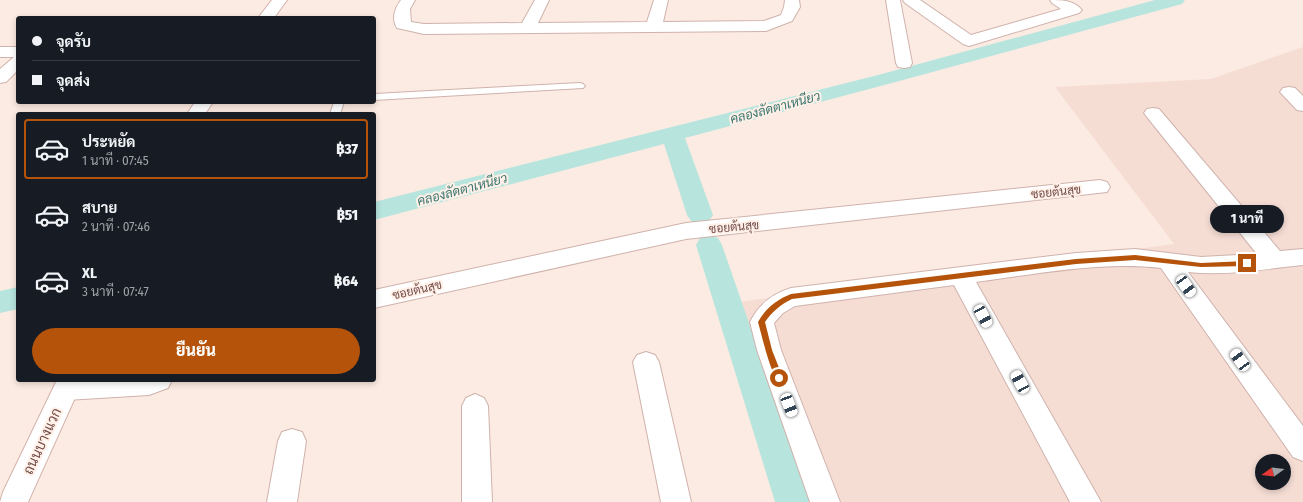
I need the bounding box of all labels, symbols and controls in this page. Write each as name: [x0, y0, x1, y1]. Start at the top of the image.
text: จุดรับ: [56, 33, 91, 51]
text: จุดส่ง: [56, 72, 90, 90]
water label: คลองลัดตาเหนียว: [728, 86, 822, 127]
icon: car: [34, 131, 70, 167]
text: ประหยัด: [82, 133, 135, 151]
text: ฿37: [336, 140, 358, 158]
text: 1 นาที · 07:45: [82, 153, 149, 168]
water label: คลองลัดตาเหนียว: [415, 168, 509, 209]
street label: ซอยต้นสุข: [1030, 182, 1082, 204]
icon: car: [34, 197, 70, 233]
text: สบาย: [82, 199, 117, 217]
callout: 1 นาที: [1210, 205, 1284, 233]
text: ฿51: [337, 206, 358, 224]
text: 1 นาที: [1231, 211, 1263, 226]
street label: ซอยต้นสุข: [708, 218, 760, 238]
text: 2 นาที · 07:46: [82, 219, 150, 234]
route end: [1238, 254, 1256, 272]
icon: car: [34, 263, 70, 299]
text: XL: [82, 264, 97, 282]
text: ฿64: [334, 272, 358, 290]
car: [1174, 273, 1198, 299]
street label: ซอยต้นสุข: [391, 278, 444, 304]
text: 3 นาที · 07:47: [82, 284, 149, 299]
car: [972, 303, 994, 329]
button: ยืนยัน: [32, 328, 360, 374]
car: [1228, 347, 1252, 373]
route start: [770, 369, 788, 387]
car: [1009, 369, 1031, 395]
car: [779, 392, 799, 418]
street label: ถนนบางแวก: [20, 405, 65, 477]
north arrow: [1255, 454, 1291, 490]
map controls: [1255, 454, 1291, 490]

